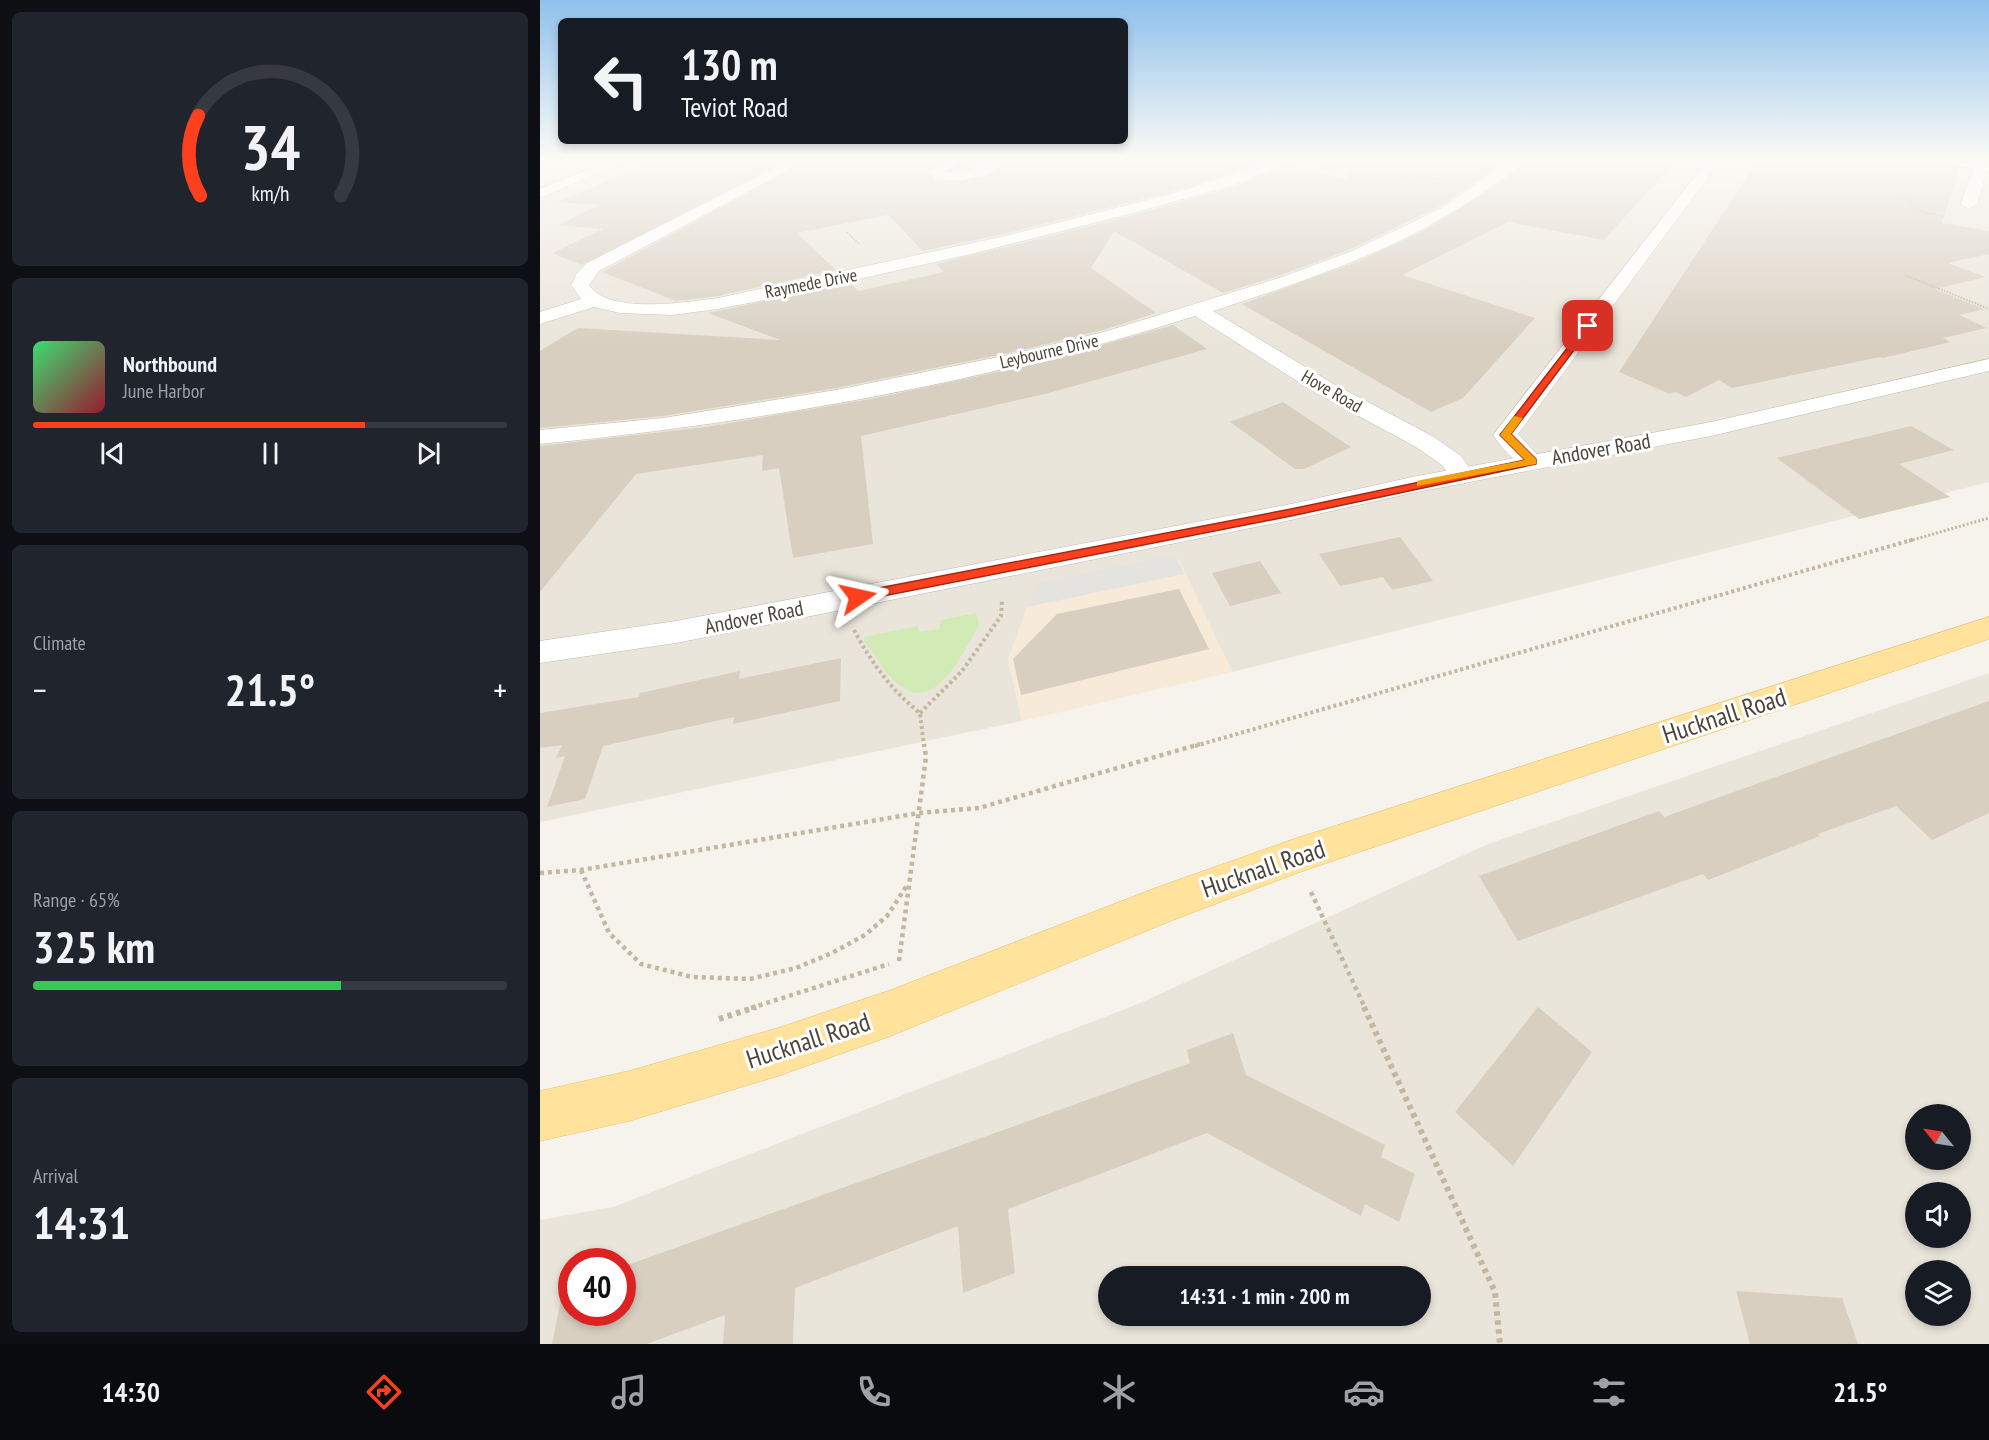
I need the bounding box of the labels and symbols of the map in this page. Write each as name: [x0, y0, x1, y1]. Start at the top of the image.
street label: Raymede Drive: [763, 263, 859, 303]
pin: [1562, 300, 1613, 351]
street label: Leybourne Drive: [997, 328, 1101, 374]
street label: Hove Road: [1298, 364, 1366, 418]
street label: Andover Road: [1549, 427, 1653, 471]
position arrow: [826, 565, 890, 629]
street label: Andover Road: [702, 594, 806, 640]
street label: Hucknall Road: [1658, 679, 1790, 751]
street label: Hucknall Road: [1197, 832, 1329, 904]
street label: Hucknall Road: [742, 1004, 874, 1076]
north arrow: [1905, 1104, 1971, 1170]
speed limit sign: 40: [558, 1248, 636, 1326]

